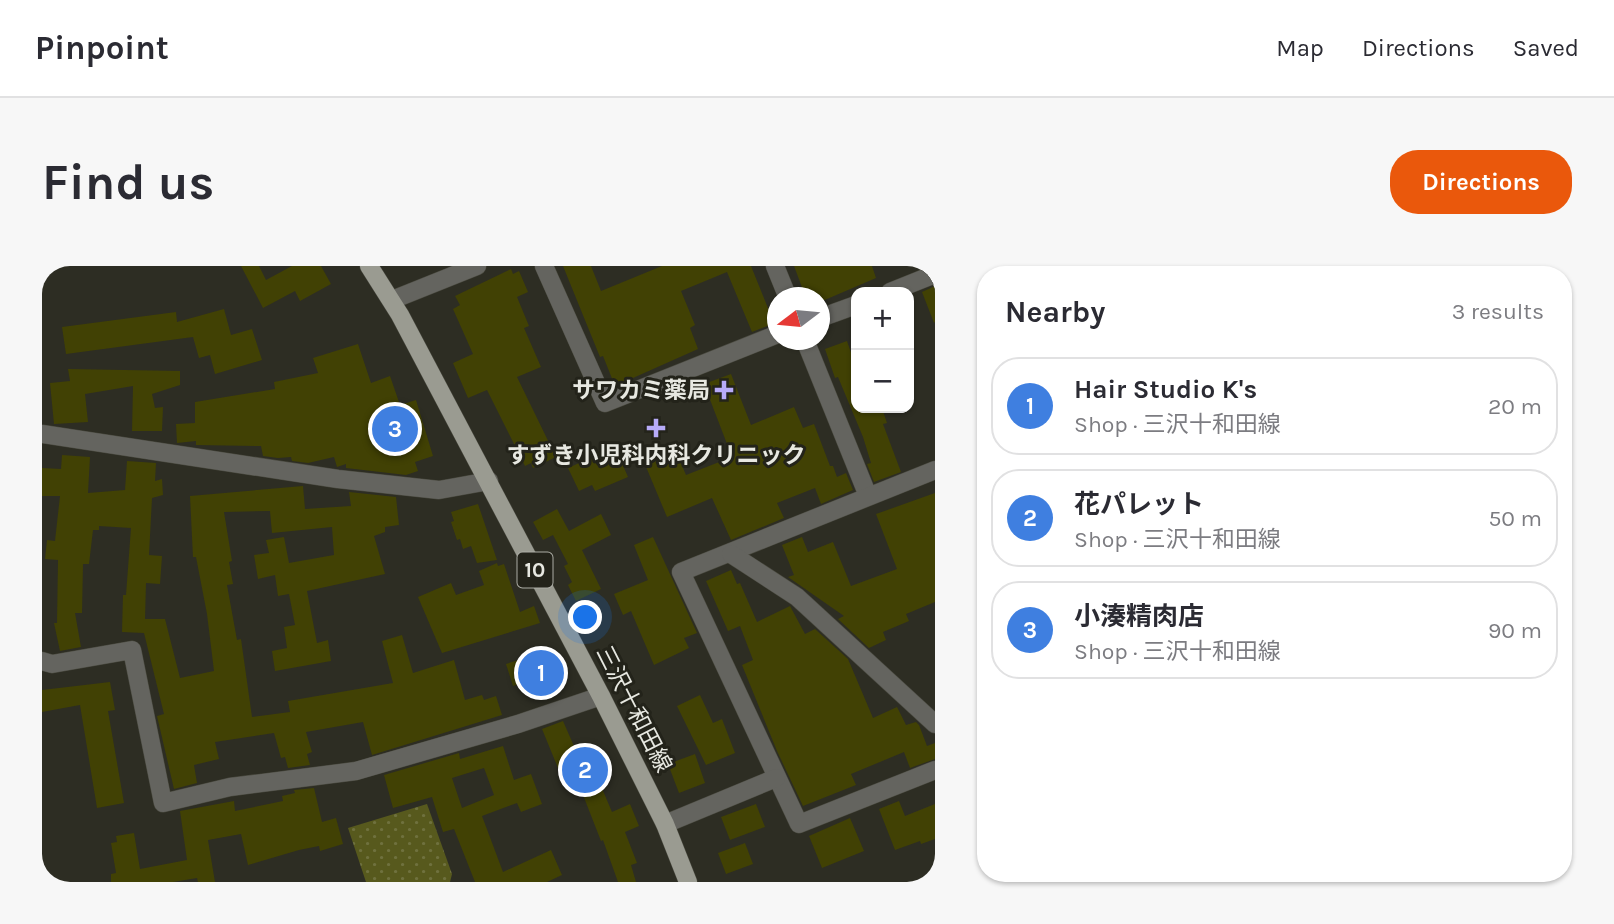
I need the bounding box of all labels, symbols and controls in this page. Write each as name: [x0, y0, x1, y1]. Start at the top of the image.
text: Pinpoint: [35, 29, 169, 67]
text: Map: [1276, 34, 1324, 62]
text: Directions: [1362, 34, 1475, 62]
text: Saved: [1513, 34, 1579, 62]
button: Directions: [1390, 150, 1572, 214]
text: Find us: [42, 154, 214, 211]
north arrow: [767, 287, 830, 350]
map controls: [851, 287, 914, 413]
button: +: [851, 287, 914, 350]
text: Nearby: [1005, 294, 1105, 330]
text: 3 results: [1452, 298, 1544, 325]
button: −: [851, 350, 914, 413]
text: Hair Studio K's: [1074, 374, 1257, 405]
place label: サワカミ薬局: [572, 377, 710, 404]
marker: サワカミ薬局: [716, 382, 732, 398]
text: 1: [1026, 393, 1034, 420]
text: 20 m: [1488, 393, 1542, 420]
pin: 3: [372, 403, 418, 455]
text: Shop · 三沢十和田線: [1074, 411, 1281, 438]
marker: すずき小児科内科クリニック: [646, 418, 666, 438]
place label: すずき小児科内科クリニック: [507, 442, 806, 469]
text: 花パレット: [1074, 489, 1204, 520]
text: 2: [1023, 505, 1037, 532]
text: 50 m: [1488, 505, 1542, 532]
text: Shop · 三沢十和田線: [1074, 526, 1281, 553]
road number: 10: [518, 552, 552, 588]
your location: [568, 600, 602, 634]
text: 小湊精肉店: [1074, 601, 1204, 632]
text: 3: [1023, 617, 1037, 644]
text: 90 m: [1488, 617, 1542, 644]
text: Shop · 三沢十和田線: [1074, 638, 1281, 665]
street label: 三沢十和田線: [591, 641, 677, 777]
pin: 1: [518, 647, 564, 699]
pin: 2: [562, 744, 608, 796]

